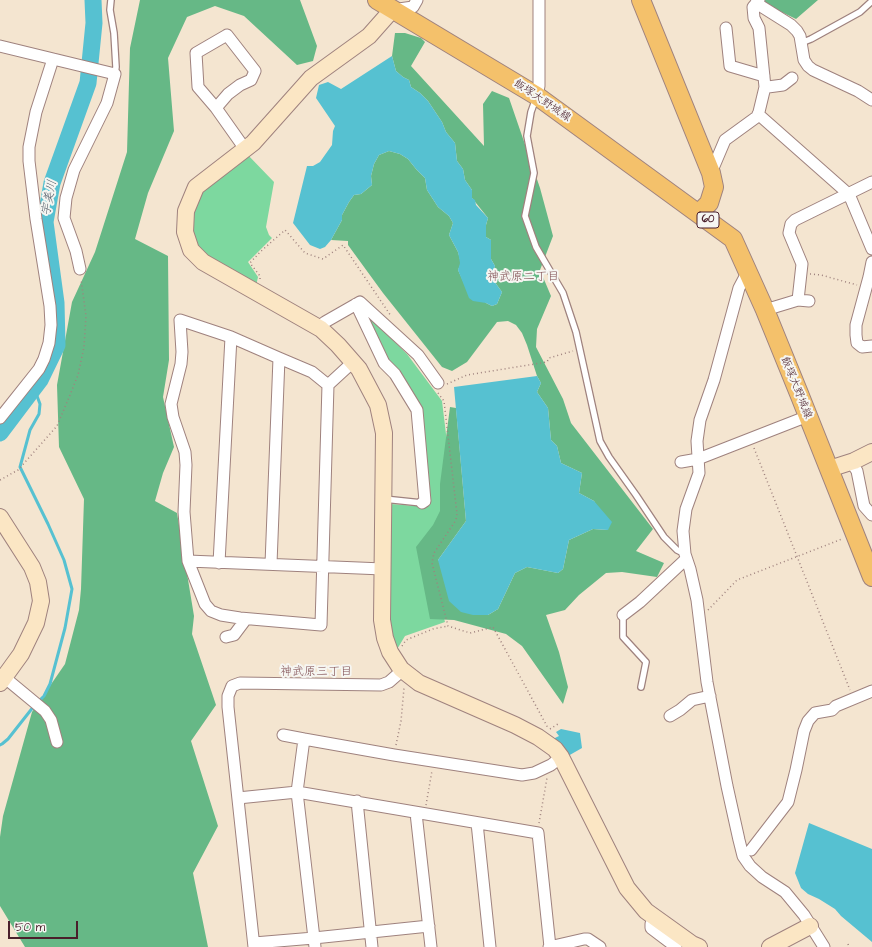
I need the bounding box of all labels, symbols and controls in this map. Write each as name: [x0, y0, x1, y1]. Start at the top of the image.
street label: 飯塚大野城線: [511, 77, 573, 125]
water label: 宇美川: [39, 179, 61, 217]
road number: 60: [697, 212, 719, 228]
district label: 神武原二丁目: [487, 270, 559, 284]
street label: 飯塚大野城線: [778, 355, 814, 421]
district label: 神武原三丁目: [280, 665, 352, 679]
scale bar: [10, 913, 80, 939]
text: 50 m: [15, 919, 45, 936]

